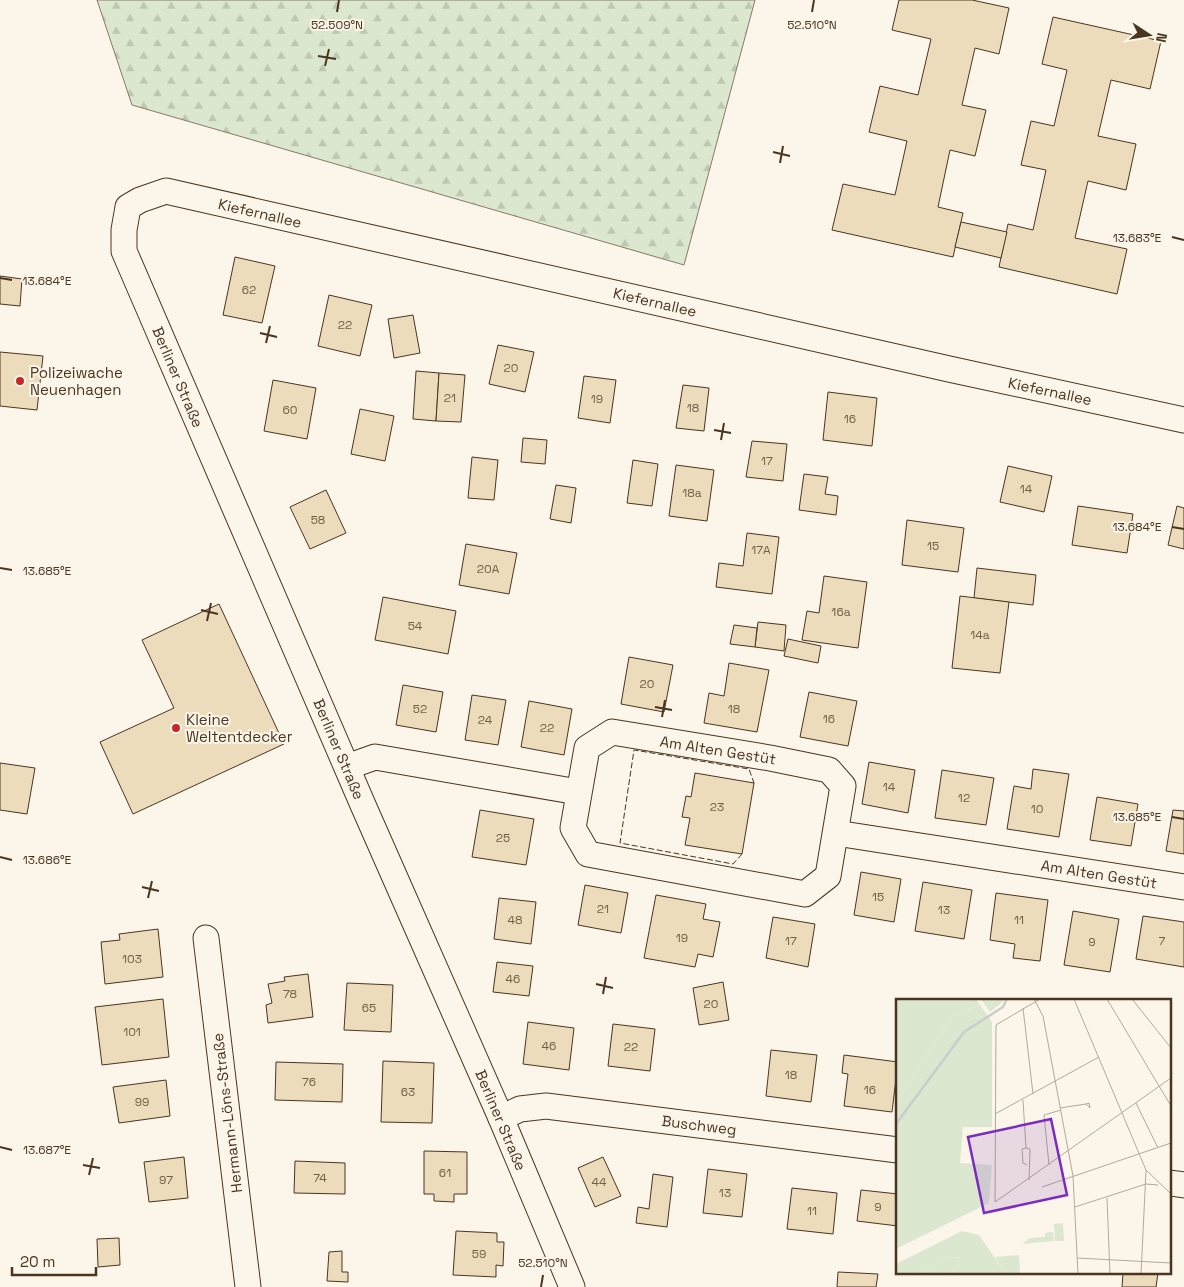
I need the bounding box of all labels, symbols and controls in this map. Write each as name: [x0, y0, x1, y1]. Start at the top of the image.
north arrow: [1124, 10, 1174, 60]
text: 52.509°N: [311, 17, 363, 33]
text: 52.510°N: [787, 17, 837, 33]
text: N: [1152, 31, 1171, 44]
street label: Kiefernallee: [216, 194, 304, 232]
text: 13.683°E: [1113, 230, 1162, 246]
text: 13.684°E: [23, 273, 72, 289]
house number: 62: [242, 282, 256, 298]
street label: Kiefernallee: [611, 283, 699, 321]
house number: 22: [338, 317, 352, 333]
street label: Berliner Straße: [148, 324, 208, 430]
house number: 20: [504, 360, 518, 376]
place label: Polizeiwache Neuenhagen: [30, 363, 123, 399]
street label: Kiefernallee: [1006, 373, 1094, 409]
marker: Polizeiwache Neuenhagen: [14, 375, 26, 387]
house number: 21: [444, 390, 456, 406]
house number: 19: [591, 391, 603, 407]
house number: 18: [687, 400, 699, 416]
house number: 60: [282, 402, 298, 418]
house number: 16: [844, 411, 856, 427]
house number: 17: [761, 453, 773, 469]
house number: 14: [1020, 481, 1033, 497]
house number: 18a: [682, 485, 702, 501]
house number: 58: [311, 512, 325, 528]
text: 13.684°E: [1113, 519, 1162, 535]
house number: 15: [927, 538, 939, 554]
house number: 17A: [751, 542, 771, 558]
house number: 20A: [477, 561, 500, 577]
text: 13.685°E: [23, 563, 72, 579]
house number: 16a: [831, 604, 851, 620]
house number: 54: [408, 618, 423, 634]
house number: 14a: [970, 627, 990, 643]
house number: 20: [640, 676, 654, 692]
street label: Berliner Straße: [309, 696, 369, 802]
house number: 52: [413, 701, 427, 717]
house number: 18: [728, 701, 740, 717]
place label: Kleine Weltentdecker: [186, 710, 293, 746]
house number: 16: [823, 711, 835, 727]
house number: 24: [478, 712, 493, 728]
house number: 22: [540, 720, 554, 736]
marker: Kleine Weltentdecker: [170, 722, 182, 734]
street label: Am Alten Gestüt: [659, 731, 777, 769]
house number: 14: [883, 779, 896, 795]
house number: 12: [958, 790, 970, 806]
house number: 23: [710, 799, 724, 815]
house number: 10: [1031, 801, 1043, 817]
text: 13.685°E: [1113, 809, 1162, 825]
house number: 25: [496, 830, 510, 846]
text: 13.686°E: [23, 852, 72, 868]
street label: Am Alten Gestüt: [1040, 855, 1158, 893]
house number: 15: [872, 889, 884, 905]
house number: 21: [597, 901, 609, 917]
house number: 13: [938, 902, 950, 918]
house number: 48: [508, 912, 522, 928]
house number: 11: [1014, 912, 1024, 928]
house number: 19: [676, 930, 688, 946]
house number: 17: [785, 933, 797, 949]
house number: 7: [1159, 933, 1166, 949]
house number: 9: [1088, 934, 1096, 950]
house number: 103: [122, 951, 142, 967]
house number: 46: [506, 971, 520, 987]
house number: 78: [283, 986, 297, 1002]
house number: 20: [704, 996, 718, 1012]
inset map: [896, 999, 1172, 1274]
house number: 65: [362, 1000, 376, 1016]
house number: 101: [123, 1024, 141, 1040]
street label: Hermann-Löns-Straße: [208, 1032, 246, 1194]
house number: 46: [542, 1038, 556, 1054]
house number: 22: [624, 1039, 638, 1055]
street label: Berliner Straße: [471, 1067, 531, 1173]
house number: 18: [785, 1067, 797, 1083]
house number: 76: [302, 1074, 316, 1090]
house number: 16: [864, 1082, 876, 1098]
house number: 63: [401, 1084, 415, 1100]
house number: 99: [135, 1094, 149, 1110]
street label: Buschweg: [660, 1111, 738, 1139]
text: 13.687°E: [23, 1142, 71, 1158]
house number: 61: [439, 1165, 451, 1181]
house number: 74: [313, 1170, 327, 1186]
house number: 97: [159, 1172, 173, 1188]
house number: 44: [591, 1174, 607, 1190]
house number: 13: [719, 1185, 731, 1201]
house number: 9: [874, 1199, 882, 1215]
house number: 11: [807, 1203, 817, 1219]
scale bar: [12, 1244, 96, 1276]
house number: 59: [472, 1246, 486, 1262]
text: 20 m: [20, 1252, 55, 1271]
text: 52.510°N: [518, 1255, 568, 1271]

